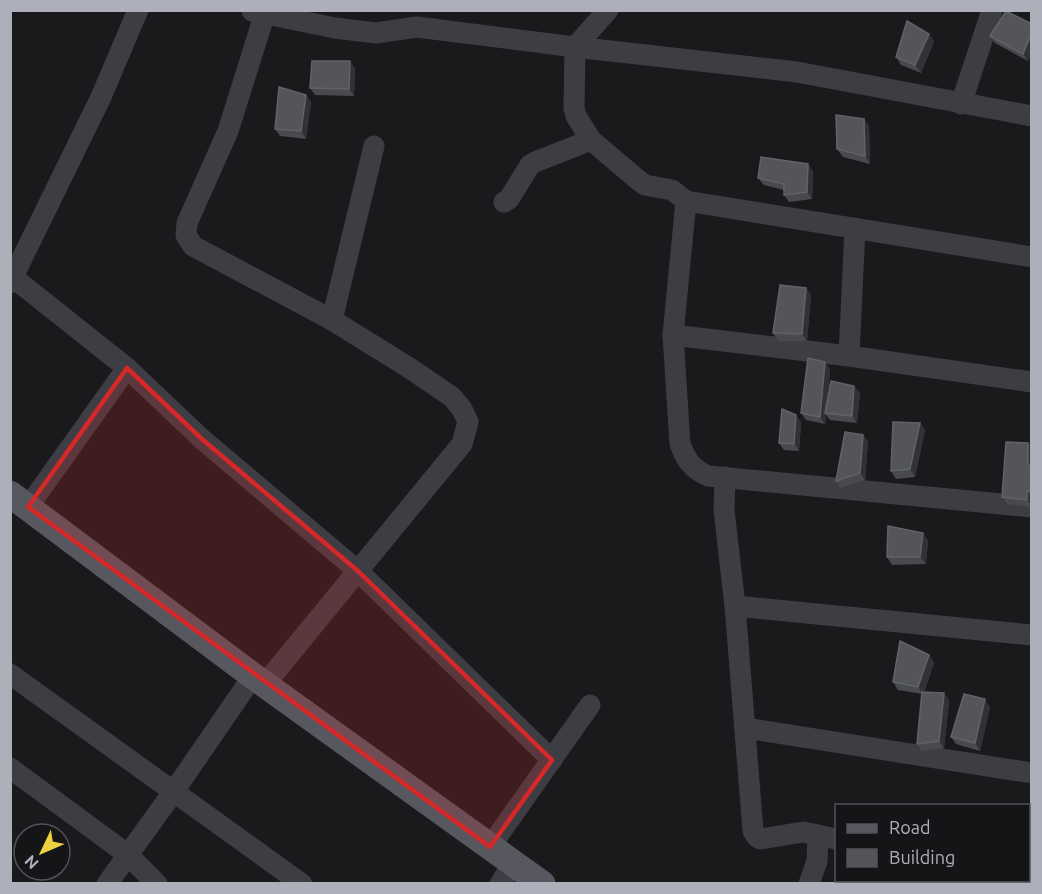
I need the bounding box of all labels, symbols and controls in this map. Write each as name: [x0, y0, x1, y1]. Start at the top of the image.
legend: [835, 804, 1030, 882]
text: Road: [889, 817, 931, 837]
north arrow: [12, 822, 72, 882]
text: Building: [889, 847, 955, 867]
text: N: [21, 852, 42, 873]

